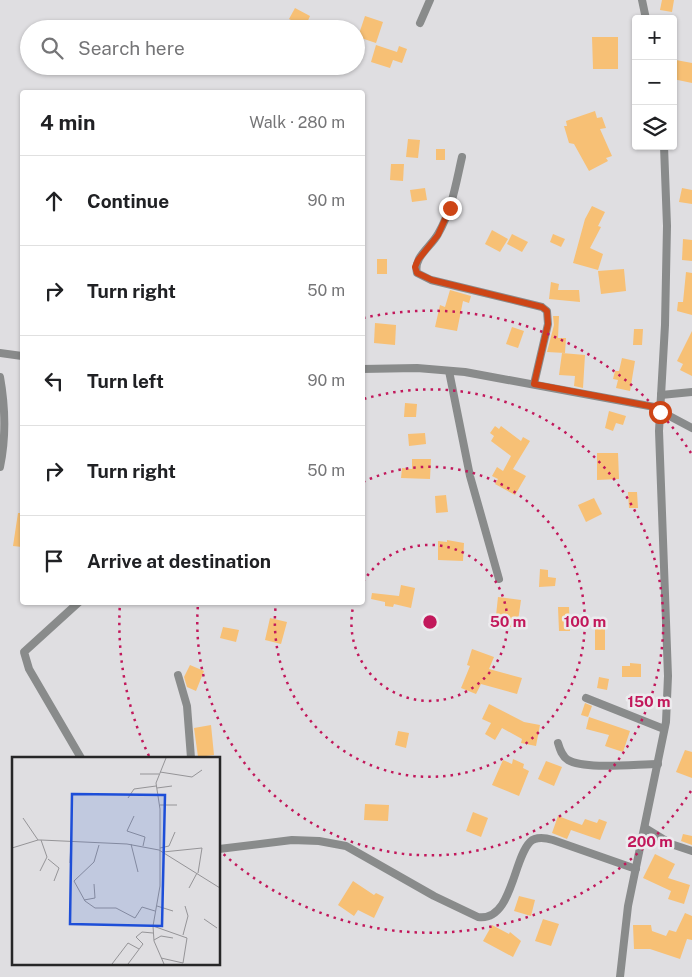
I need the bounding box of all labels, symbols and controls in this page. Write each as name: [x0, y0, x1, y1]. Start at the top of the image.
map controls: [632, 15, 677, 150]
button: +: [632, 15, 677, 60]
search box: [20, 20, 365, 75]
icon: search: [38, 34, 66, 62]
text: Search here: [78, 37, 185, 59]
button: −: [632, 60, 677, 105]
button: layers: [632, 105, 677, 150]
text: 4 min: [40, 110, 95, 135]
text: Walk · 280 m: [249, 113, 345, 132]
icon: ahead: [40, 187, 68, 215]
text: Continue: [87, 190, 169, 212]
text: 90 m: [308, 191, 345, 210]
route end: [439, 197, 462, 220]
icon: right: [40, 277, 68, 305]
text: Turn right: [87, 280, 176, 302]
text: 50 m: [307, 281, 345, 300]
icon: left: [40, 367, 68, 395]
text: Turn left: [87, 370, 164, 392]
text: 90 m: [308, 371, 345, 390]
route start: [649, 401, 672, 424]
icon: right: [40, 457, 68, 485]
text: Turn right: [87, 460, 176, 482]
text: 50 m: [307, 461, 345, 480]
icon: arrive: [40, 547, 68, 575]
text: Arrive at destination: [87, 550, 271, 572]
centre of rings: [421, 613, 439, 631]
text: 50 m: [490, 613, 526, 630]
text: 100 m: [564, 613, 606, 630]
text: 150 m: [627, 693, 671, 710]
inset map: [12, 757, 220, 964]
text: 200 m: [627, 833, 673, 850]

